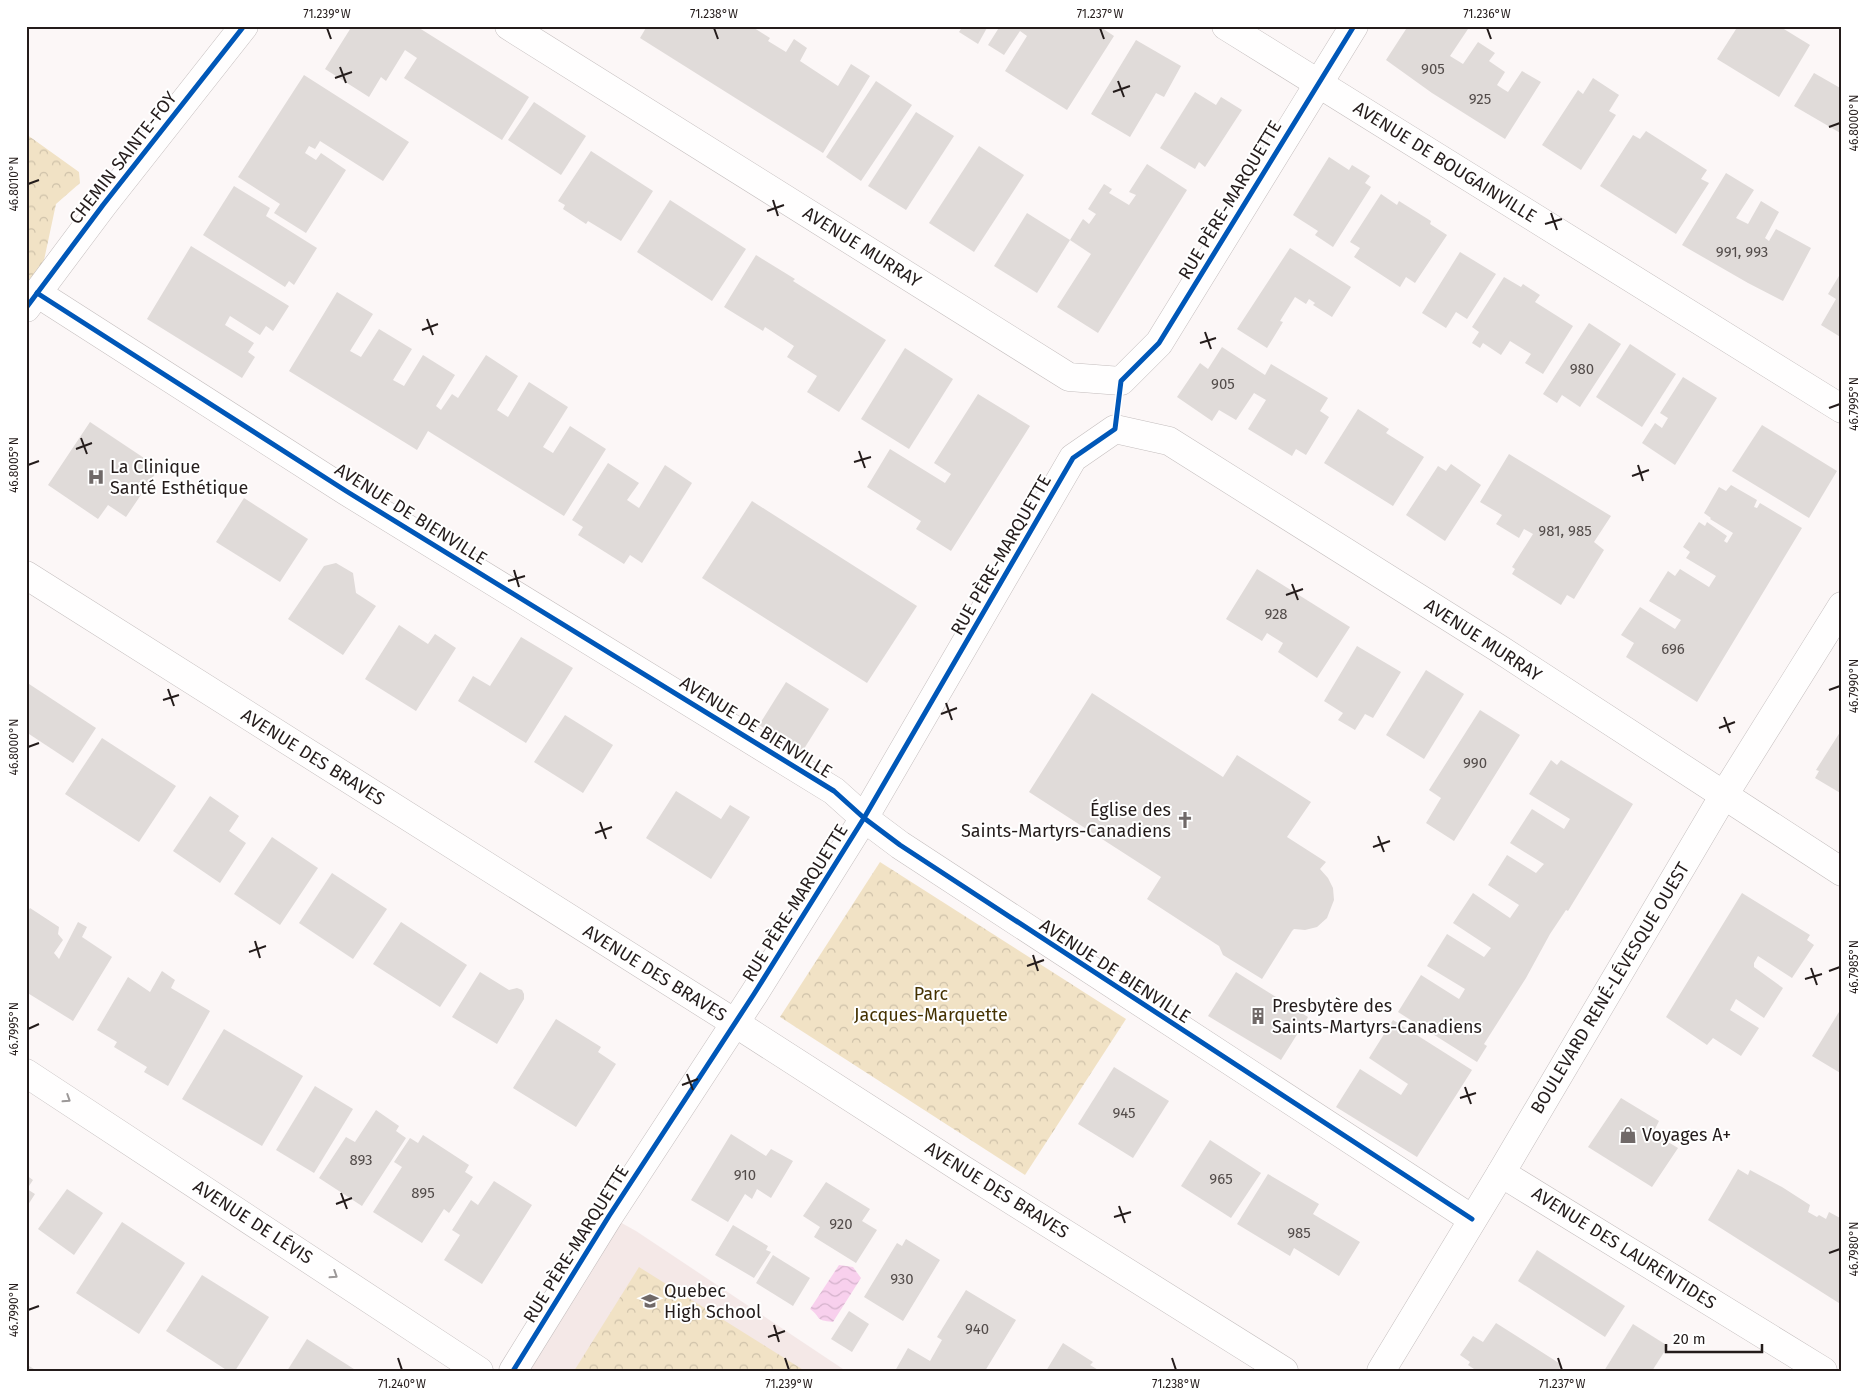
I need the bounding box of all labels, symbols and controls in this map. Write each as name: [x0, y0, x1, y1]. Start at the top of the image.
text: 71.239°W: [303, 7, 351, 21]
text: 71.238°W: [690, 7, 738, 21]
text: 71.237°W: [1077, 7, 1123, 21]
text: 71.236°W: [1463, 7, 1511, 21]
house number: 905: [1421, 60, 1445, 78]
street label: CHEMIN SAINTE-FOY: [64, 87, 182, 229]
house number: 925: [1469, 90, 1491, 108]
text: 46.8000°N: [1847, 95, 1861, 151]
street label: AVENUE DE BOUGAINVILLE: [1349, 97, 1541, 227]
street label: RUE PÈRE-MARQUETTE: [1173, 116, 1286, 284]
text: 46.8010°N: [7, 156, 21, 212]
street label: AVENUE MURRAY: [799, 202, 925, 292]
house number: 991, 993: [1716, 243, 1768, 261]
house number: 980: [1570, 360, 1594, 378]
house number: 905: [1211, 375, 1235, 393]
text: 46.7995°N: [1847, 377, 1861, 431]
text: 46.8005°N: [7, 437, 21, 493]
place label: La Clinique Santé Esthétique: [110, 456, 248, 499]
street label: AVENUE DE BIENVILLE: [331, 458, 491, 570]
hospital icon: La Clinique Santé Esthétique: [86, 467, 106, 487]
street label: RUE PÈRE-MARQUETTE: [945, 470, 1056, 639]
house number: 981, 985: [1538, 522, 1592, 540]
street label: AVENUE MURRAY: [1420, 594, 1546, 686]
house number: 928: [1264, 605, 1288, 623]
house number: 696: [1661, 640, 1685, 658]
text: 46.7990°N: [1847, 659, 1861, 713]
street label: AVENUE DE BIENVILLE: [676, 671, 836, 783]
street label: AVENUE DES BRAVES: [237, 704, 389, 810]
text: 46.8000°N: [7, 719, 21, 775]
house number: 990: [1463, 754, 1487, 772]
place label: Église des Saints-Martyrs-Canadiens: [961, 798, 1171, 842]
church icon: Église des Saints-Martyrs-Canadiens: [1175, 810, 1195, 830]
street label: RUE PÈRE-MARQUETTE: [737, 820, 853, 986]
street label: BOULEVARD RENÉ-LÉVESQUE OUEST: [1525, 857, 1694, 1118]
street label: AVENUE DE BIENVILLE: [1035, 914, 1195, 1028]
street label: AVENUE DES BRAVES: [579, 920, 731, 1026]
text: 46.7985°N: [1847, 940, 1861, 994]
park label: Parc Jacques-Marquette: [854, 983, 1008, 1026]
place label: Presbytère des Saints-Martyrs-Canadiens: [1272, 995, 1482, 1038]
text: 46.7995°N: [7, 1002, 21, 1056]
building icon: Presbytère des Saints-Martyrs-Canadiens: [1248, 1006, 1268, 1026]
one-way arrow: [62, 1093, 71, 1103]
house number: 945: [1112, 1104, 1136, 1122]
place label: Voyages A+: [1642, 1124, 1731, 1146]
shop icon: Voyages A+: [1618, 1125, 1638, 1145]
street label: AVENUE DES BRAVES: [921, 1137, 1073, 1243]
house number: 893: [349, 1151, 373, 1169]
street label: RUE PÈRE-MARQUETTE: [518, 1161, 634, 1327]
house number: 910: [734, 1166, 756, 1184]
house number: 965: [1209, 1170, 1233, 1188]
street label: AVENUE DE LÉVIS: [189, 1174, 318, 1269]
street label: AVENUE DES LAURENTIDES: [1528, 1182, 1720, 1314]
house number: 895: [411, 1184, 435, 1202]
house number: 920: [829, 1215, 853, 1233]
text: 46.7980°N: [1847, 1222, 1861, 1276]
house number: 985: [1287, 1224, 1311, 1242]
one-way arrow: [329, 1269, 338, 1279]
house number: 930: [890, 1270, 914, 1288]
place label: Quebec High School: [664, 1280, 761, 1323]
text: 46.7990°N: [7, 1283, 21, 1337]
school or university icon: Quebec High School: [640, 1291, 660, 1311]
house number: 940: [965, 1320, 989, 1338]
scale bar: [1666, 1322, 1762, 1354]
text: 20 m: [1673, 1330, 1706, 1348]
text: 71.240°W: [378, 1377, 426, 1391]
text: 71.239°W: [765, 1377, 813, 1391]
text: 71.238°W: [1152, 1377, 1200, 1391]
text: 71.237°W: [1539, 1377, 1585, 1391]

